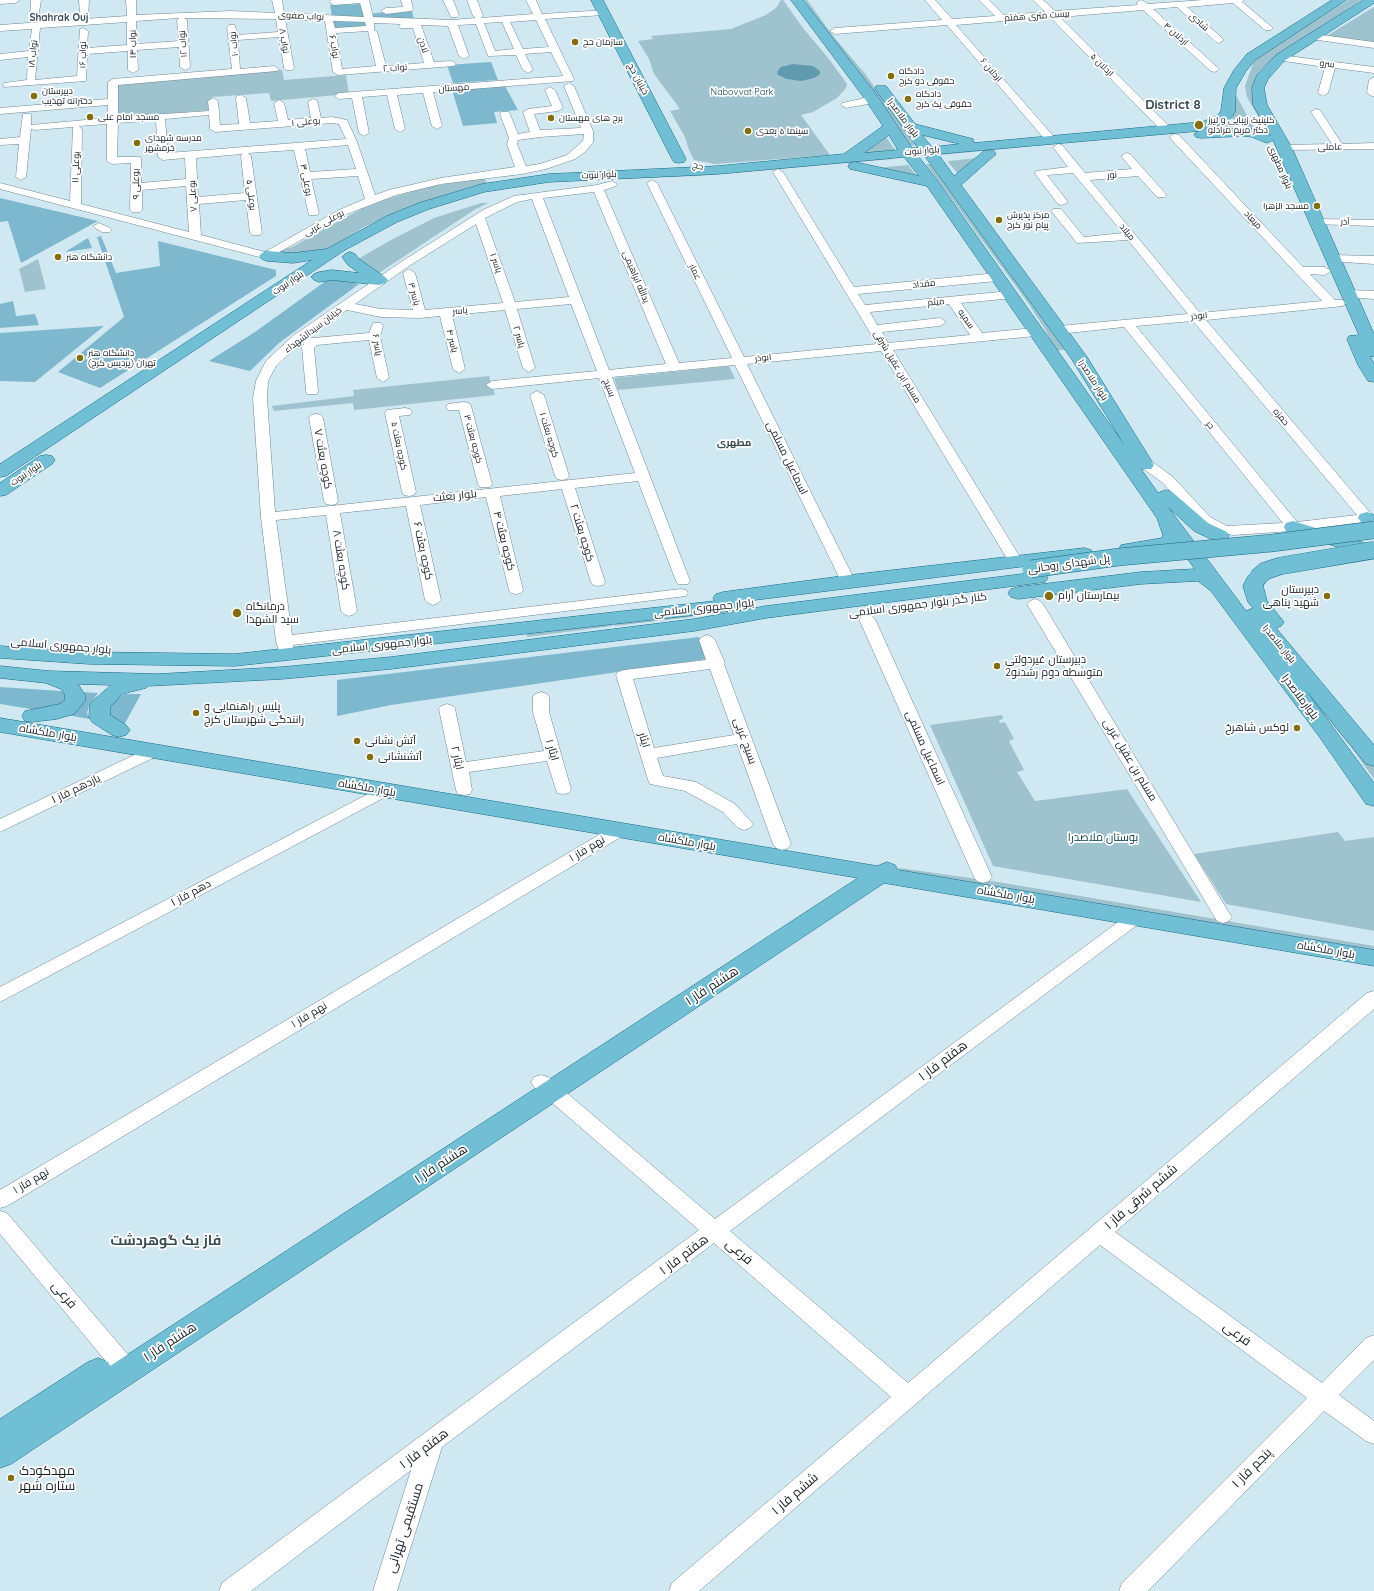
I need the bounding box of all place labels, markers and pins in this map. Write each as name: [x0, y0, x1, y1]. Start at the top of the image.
marker: سازمان حج: [570, 37, 580, 47]
place label: سازمان حج: [583, 37, 623, 47]
place label: دادگاه حقوقی دو کرج: [899, 66, 954, 87]
marker: دادگاه حقوقی دو کرج: [886, 71, 896, 81]
place label: دبیرستان دخترانه تهذیب: [42, 86, 92, 107]
place label: دادگاه حقوقی یک کرج: [916, 89, 972, 110]
marker: دبیرستان دخترانه تهذیب: [29, 91, 39, 101]
marker: دادگاه حقوقی یک کرج: [903, 94, 913, 104]
marker: مسجد امام علی: [85, 112, 95, 122]
place label: مسجد امام علی: [98, 112, 159, 122]
marker: برج های مهستان: [546, 113, 556, 123]
place label: برج های مهستان: [559, 113, 623, 123]
place label: کلینیک زیبایی و لیرز دکتر مریم مرادلو: [1208, 115, 1275, 136]
marker: کلینیک زیبایی و لیرز دکتر مریم مرادلو: [1193, 119, 1205, 131]
marker: سینما ۵ بعدی: [743, 126, 753, 136]
place label: سینما ۵ بعدی: [756, 126, 808, 136]
place label: مدرسه شهدای خرمشهر: [145, 133, 202, 154]
marker: مدرسه شهدای خرمشهر: [132, 138, 142, 148]
place label: مسجد الزهرا: [1263, 201, 1309, 211]
marker: مسجد الزهرا: [1312, 201, 1322, 211]
place label: مرکز پذیرش پیام نور کرج: [1007, 210, 1049, 231]
marker: مرکز پذیرش پیام نور کرج: [994, 215, 1004, 225]
marker: دانشگاه هنر: [53, 252, 63, 262]
place label: دانشگاه هنر: [66, 252, 112, 262]
place label: دانشگاه هنر تهران (پردیس کرج): [88, 348, 156, 369]
marker: دانشگاه هنر تهران (پردیس کرج): [75, 353, 85, 363]
place label: دبیرستان شهید پناهی: [1263, 583, 1319, 609]
place label: بیمارستان آرام: [1058, 589, 1119, 603]
marker: بیمارستان آرام: [1043, 590, 1055, 602]
marker: دبیرستان شهید پناهی: [1322, 591, 1332, 601]
place label: درمانگاه سید الشهدا: [246, 600, 299, 626]
marker: درمانگاه سید الشهدا: [231, 607, 243, 619]
place label: دبیرستان غیردولتی متوسطه دوم رشدنو2: [1005, 653, 1103, 679]
marker: دبیرستان غیردولتی متوسطه دوم رشدنو2: [992, 661, 1002, 671]
place label: پلیس راهنمایی و رانندگی شهرستان کرج: [204, 700, 304, 726]
marker: پلیس راهنمایی و رانندگی شهرستان کرج: [191, 708, 201, 718]
place label: لوکس شاهرخ: [1225, 721, 1289, 735]
marker: لوکس شاهرخ: [1292, 723, 1302, 733]
place label: آتش نشانی: [365, 734, 416, 748]
marker: آتش نشانی: [352, 736, 362, 746]
place label: آتشنشانی: [378, 750, 422, 764]
marker: آتشنشانی: [365, 752, 375, 762]
place label: مهدکودک ستاره شهر: [19, 1463, 75, 1494]
marker: مهدکودک ستاره شهر: [6, 1473, 16, 1483]

